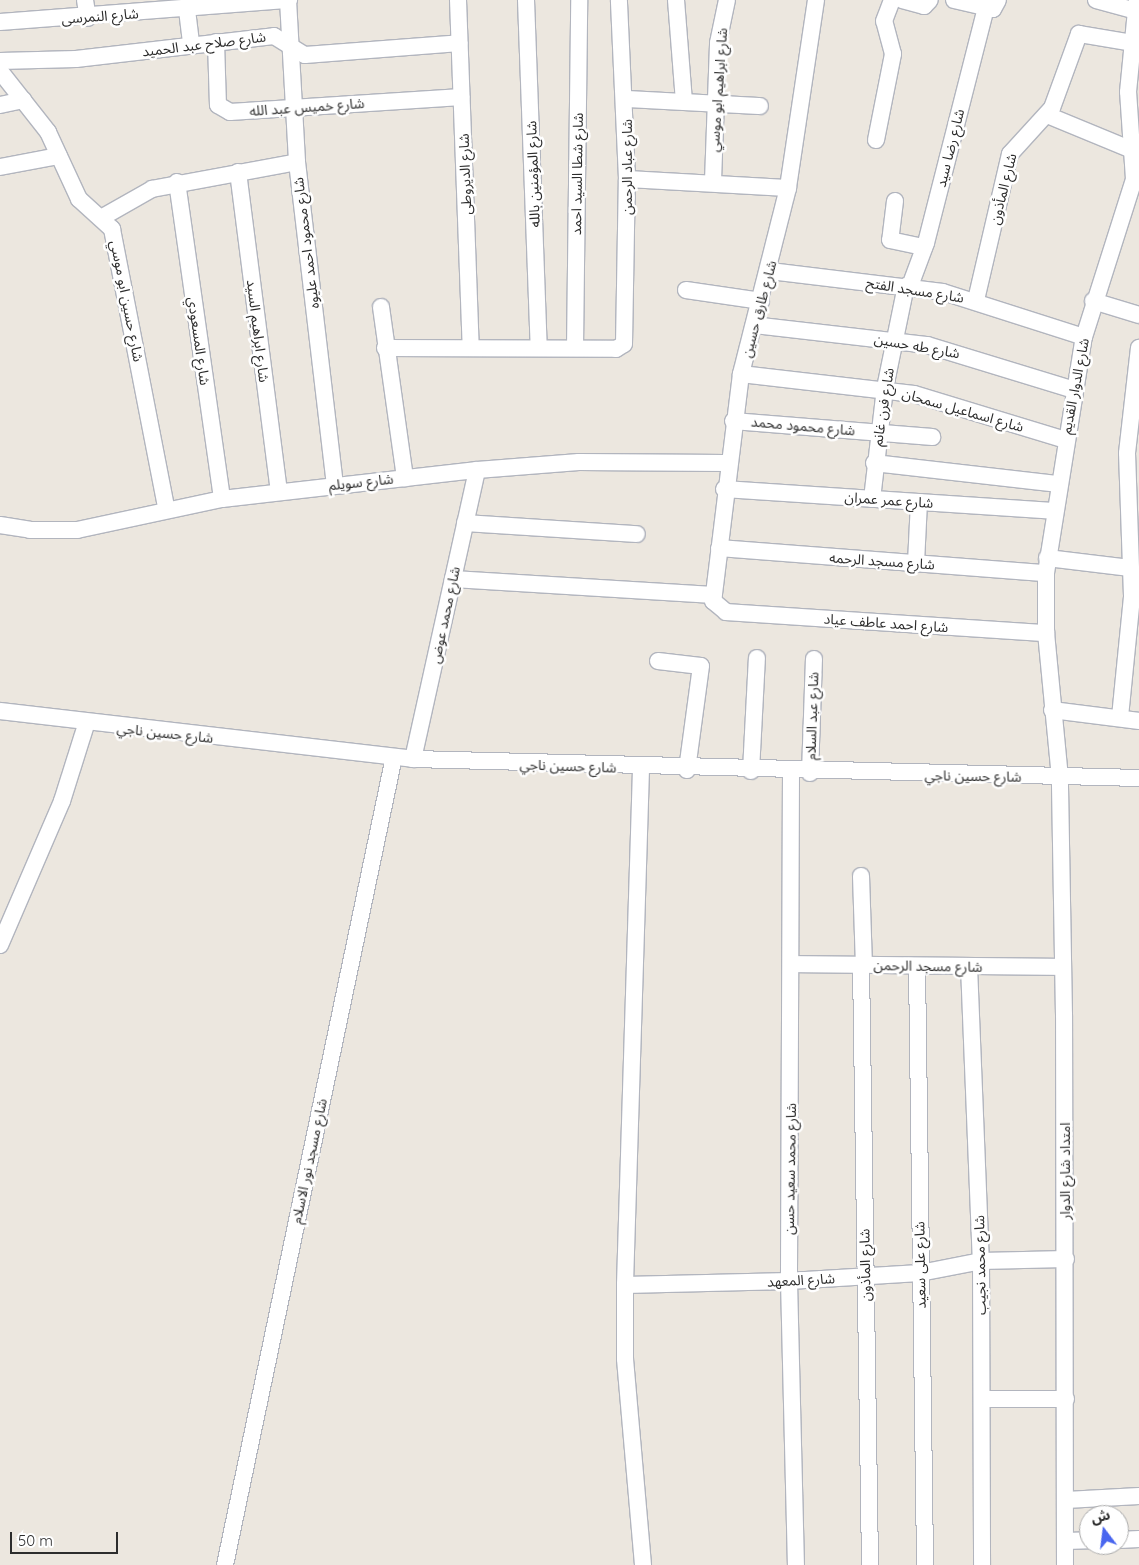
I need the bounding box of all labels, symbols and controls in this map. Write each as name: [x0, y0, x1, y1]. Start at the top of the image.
street label: شارع النمرسى: [61, 5, 139, 27]
street label: شارع ابراهيم ابو موسي: [705, 27, 731, 153]
street label: شارع صلاح عبد الحميد: [141, 28, 267, 60]
street label: شارع خميس عبد الله: [249, 95, 365, 119]
street label: شارع رضا سيد: [932, 107, 968, 189]
street label: شارع شطا السيد احمد: [568, 113, 586, 235]
street label: شارع عباد الرحمن: [619, 119, 635, 215]
street label: شارع المؤمنين بالله: [523, 120, 543, 228]
street label: شارع الديروطى: [455, 133, 475, 215]
street label: شارع المأذون: [986, 152, 1020, 226]
street label: شارع محمود احمد عليوه: [290, 176, 322, 310]
street label: شارع حسين ابو موسي: [107, 239, 147, 363]
street label: شارع طارق حسين: [738, 259, 780, 359]
street label: شارع مسجد الفتح: [865, 274, 965, 306]
street label: شارع ابراهيم السيد: [243, 279, 273, 383]
street label: شارع المسعودي: [184, 296, 214, 386]
street label: شارع طه حسين: [873, 330, 961, 362]
street label: شارع الدوار القديم: [1057, 337, 1093, 435]
street label: شارع فرن غانم: [869, 367, 897, 447]
street label: شارع اسماعيل سمحان: [900, 385, 1026, 435]
street label: شارع محمود محمد: [750, 413, 856, 439]
street label: شارع سويلم: [328, 470, 394, 494]
street label: شارع عمر عمران: [844, 489, 934, 511]
street label: شارع مسجد الرحمه: [829, 549, 935, 573]
street label: شارع محمد عوض: [427, 565, 463, 665]
street label: شارع احمد عاطف عياد: [823, 610, 949, 636]
street label: شارع عبد السلام: [802, 672, 822, 760]
street label: شارع حسين ناجي: [116, 720, 214, 746]
street label: شارع حسين ناجي: [519, 756, 617, 776]
street label: شارع حسين ناجي: [924, 767, 1022, 785]
street label: شارع مسجد الرحمن: [873, 957, 983, 975]
street label: شارع مسجد نور الاسلام: [288, 1097, 330, 1225]
street label: شارع محمد سعيد حسن: [780, 1103, 800, 1235]
street label: امتداد شارع الدوار: [1057, 1122, 1073, 1220]
street label: شارع محمد نجيب: [971, 1215, 989, 1315]
street label: شارع على سعيد: [911, 1221, 929, 1309]
street label: شارع المأذون: [856, 1228, 874, 1302]
street label: شارع المعهد: [767, 1270, 835, 1290]
north arrow: [1079, 1505, 1129, 1555]
text: ش: [1089, 1505, 1112, 1528]
scale bar: [12, 1522, 120, 1554]
text: 50 m: [18, 1531, 53, 1550]

